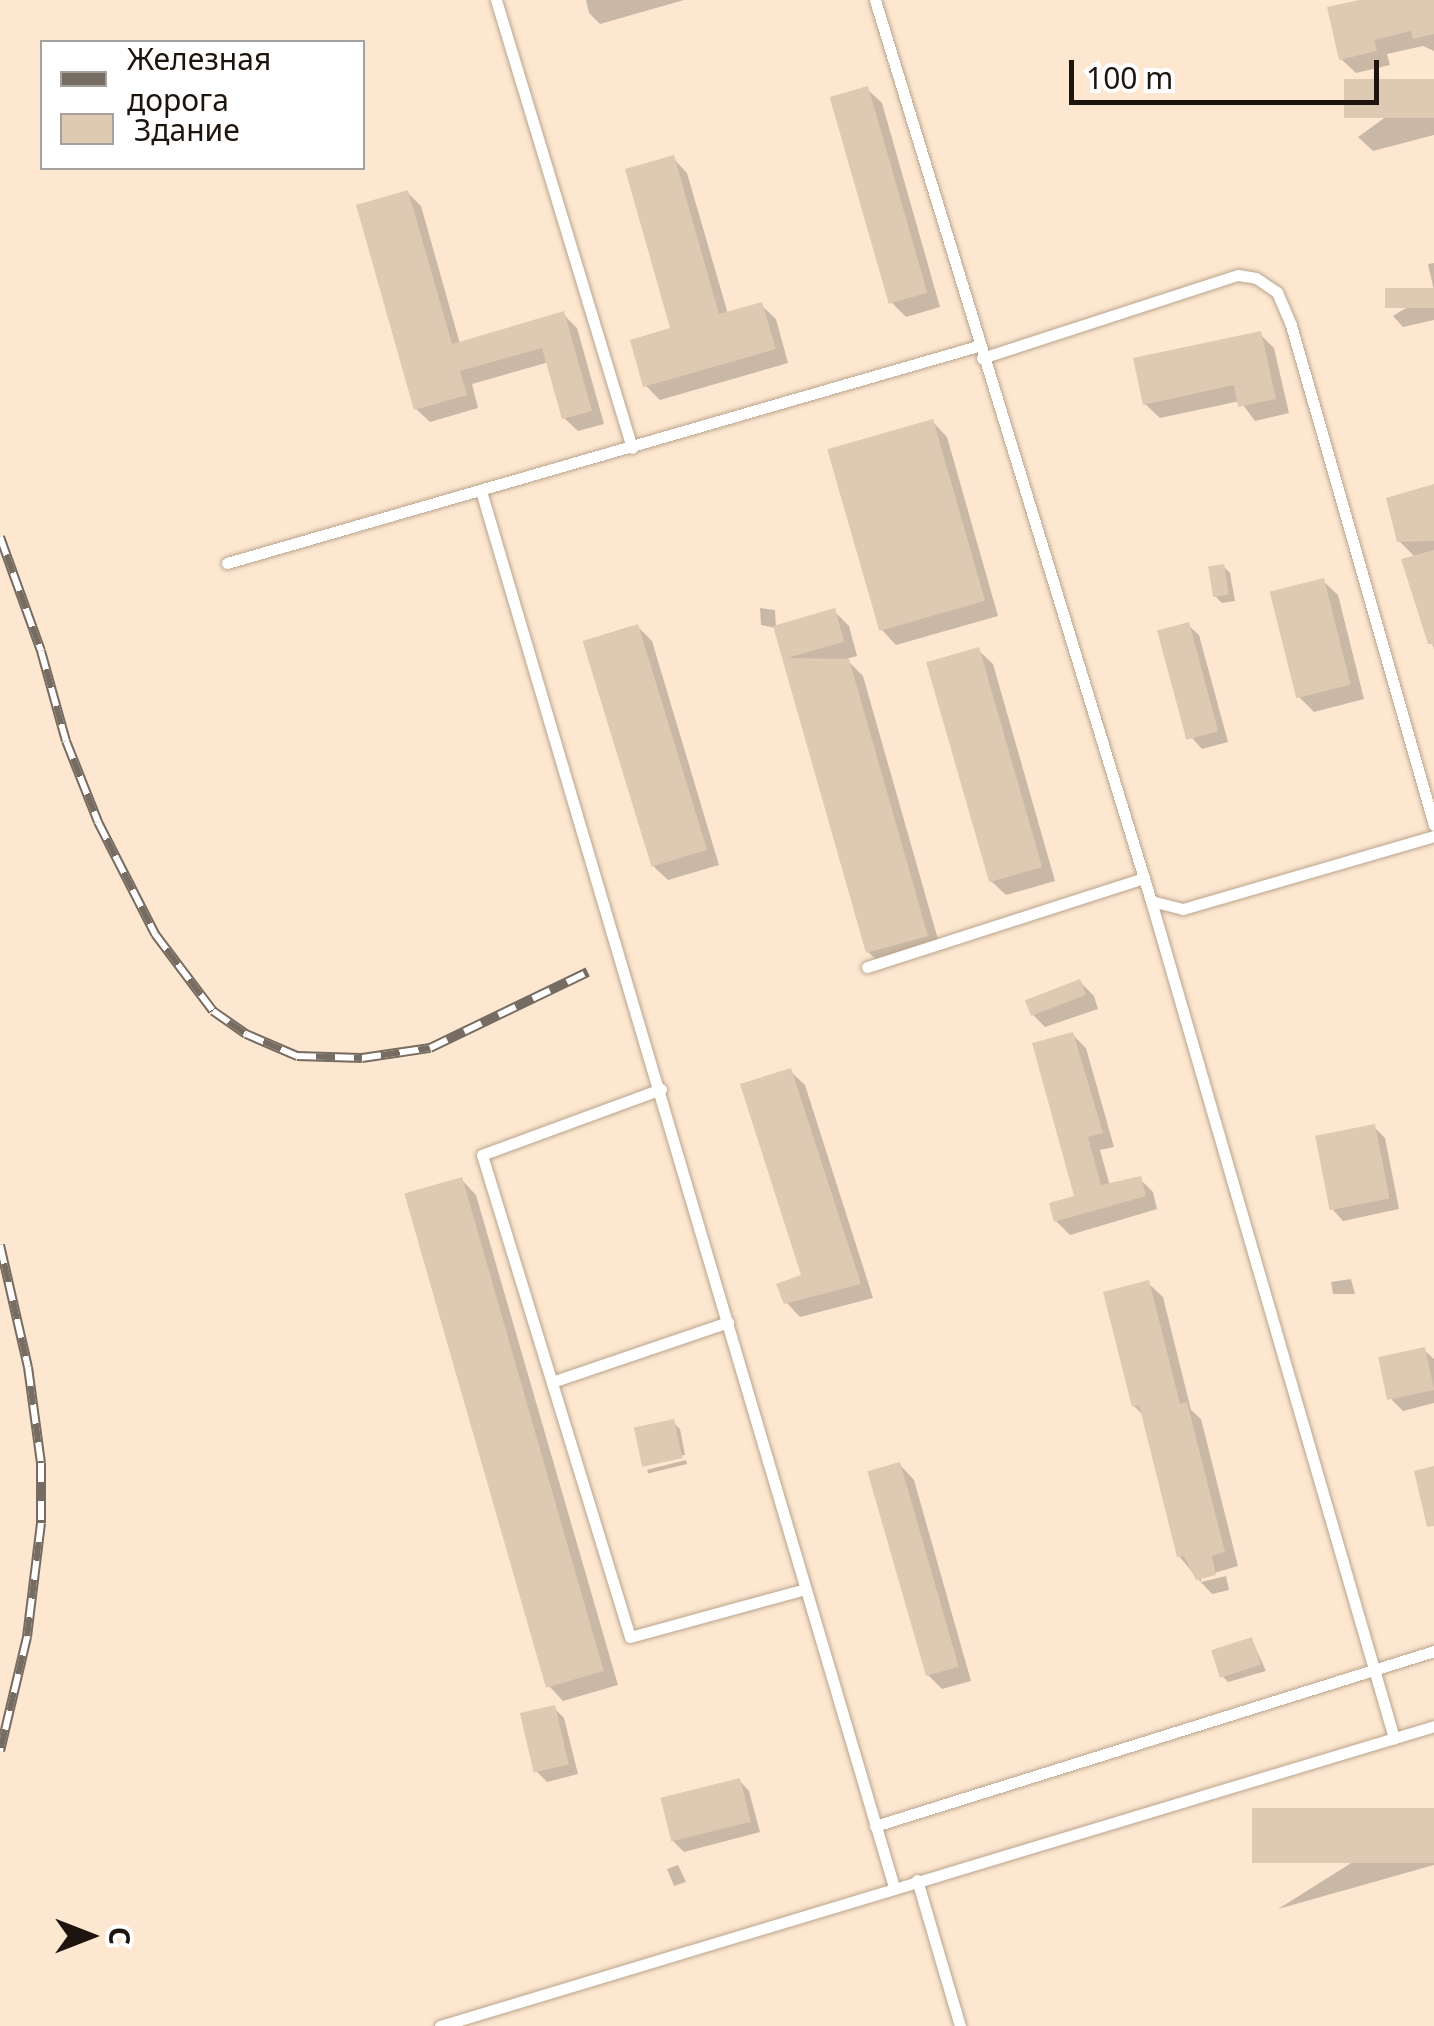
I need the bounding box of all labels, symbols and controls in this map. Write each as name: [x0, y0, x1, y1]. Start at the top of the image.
text: Железная дорога: [127, 38, 271, 120]
legend: [40, 40, 365, 170]
scale bar: [1074, 40, 1384, 102]
text: 100 m: [1086, 57, 1173, 98]
text: Здание: [134, 109, 240, 150]
north arrow: [40, 1886, 140, 1986]
text: С: [101, 1927, 139, 1945]

